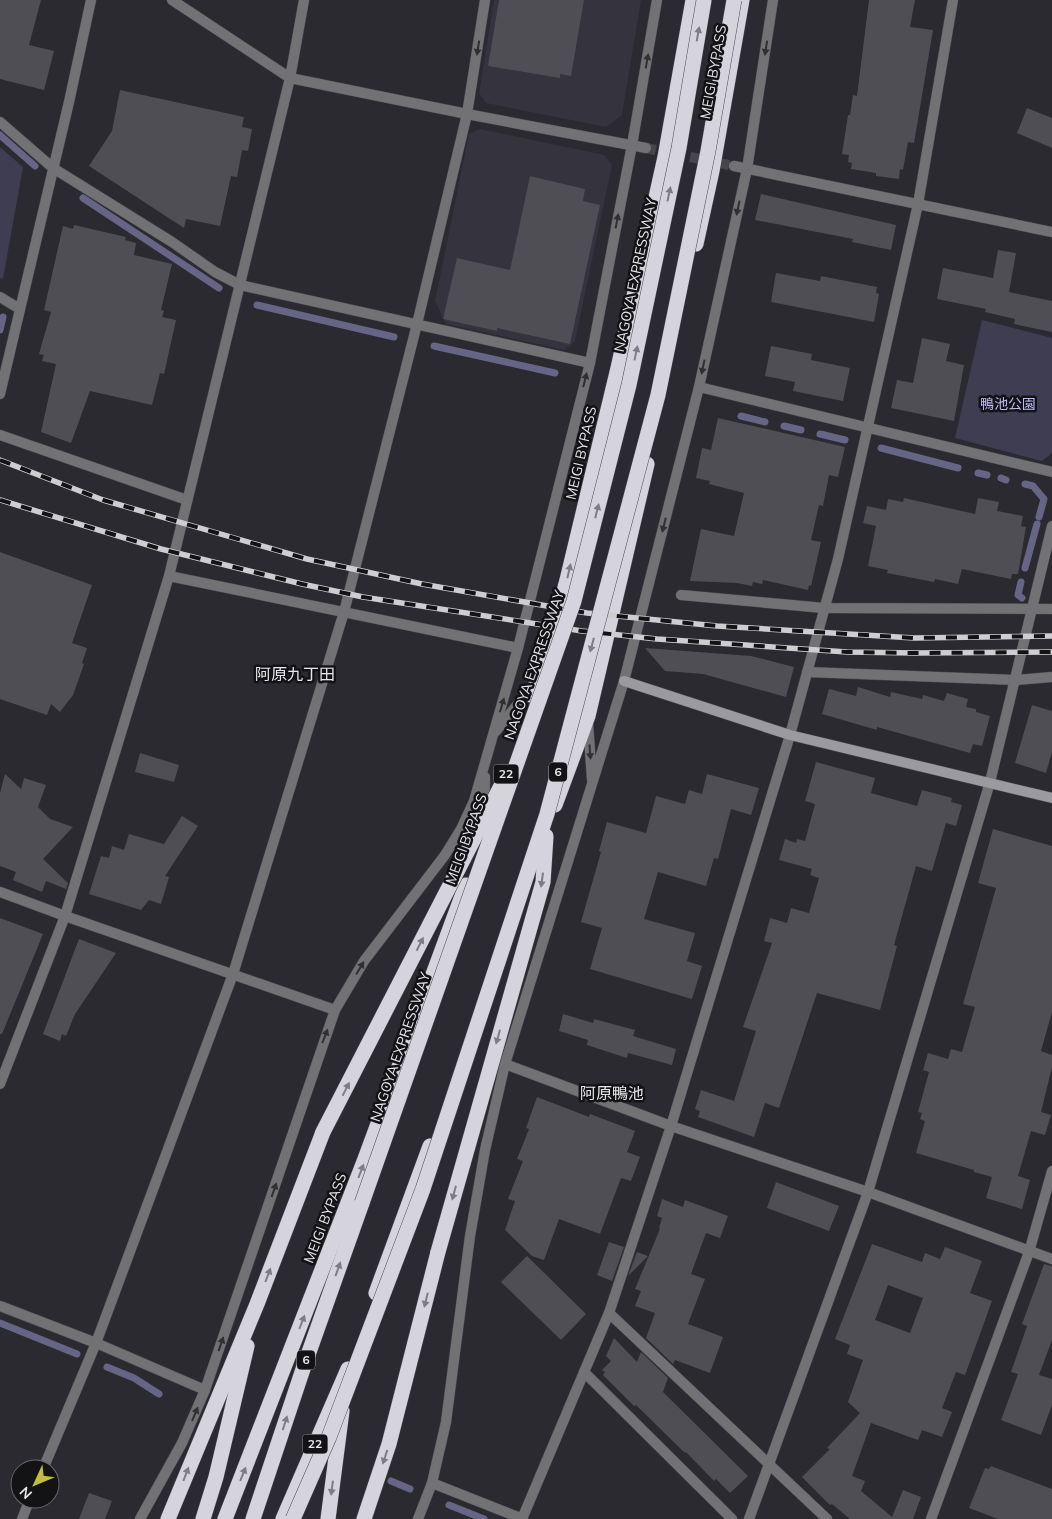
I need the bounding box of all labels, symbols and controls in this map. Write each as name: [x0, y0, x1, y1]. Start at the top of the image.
street label: MEIGI BYPASS: [696, 23, 730, 120]
one-way arrow: [695, 26, 703, 42]
one-way arrow: [473, 40, 481, 56]
one-way arrow: [761, 41, 769, 57]
one-way arrow: [643, 53, 651, 69]
one-way arrow: [665, 186, 673, 201]
street label: NAGOYA EXPRESSWAY: [610, 196, 660, 353]
one-way arrow: [734, 201, 742, 216]
one-way arrow: [614, 212, 622, 228]
one-way arrow: [632, 344, 640, 360]
one-way arrow: [699, 359, 707, 375]
one-way arrow: [581, 373, 589, 388]
park label: 鴨池公園: [980, 395, 1036, 413]
street label: MEIGI BYPASS: [562, 404, 601, 501]
one-way arrow: [593, 503, 601, 518]
one-way arrow: [660, 517, 668, 532]
one-way arrow: [565, 564, 573, 579]
street label: NAGOYA EXPRESSWAY: [500, 588, 568, 742]
one-way arrow: [588, 638, 596, 653]
district label: 阿原九丁田: [255, 664, 335, 684]
one-way arrow: [498, 697, 506, 712]
one-way arrow: [586, 744, 594, 760]
road number: 6: [549, 762, 567, 782]
road number: 22: [494, 764, 518, 784]
street label: MEIGI BYPASS: [441, 791, 491, 887]
one-way arrow: [538, 873, 546, 889]
one-way arrow: [416, 937, 424, 951]
one-way arrow: [355, 961, 365, 974]
street label: NAGOYA EXPRESSWAY: [366, 970, 434, 1124]
one-way arrow: [321, 1028, 329, 1043]
one-way arrow: [494, 1029, 502, 1044]
one-way arrow: [342, 1081, 350, 1096]
district label: 阿原鴨池: [580, 1083, 644, 1103]
one-way arrow: [357, 1163, 365, 1178]
street label: MEIGI BYPASS: [300, 1170, 351, 1266]
one-way arrow: [270, 1182, 278, 1197]
one-way arrow: [450, 1186, 458, 1201]
one-way arrow: [335, 1262, 342, 1277]
one-way arrow: [264, 1267, 272, 1282]
one-way arrow: [422, 1292, 430, 1307]
one-way arrow: [299, 1315, 306, 1330]
one-way arrow: [217, 1336, 225, 1351]
road number: 6: [297, 1350, 315, 1370]
one-way arrow: [191, 1407, 199, 1421]
one-way arrow: [281, 1415, 289, 1430]
road number: 22: [302, 1435, 328, 1454]
one-way arrow: [380, 1449, 388, 1464]
north arrow: [10, 1459, 60, 1509]
one-way arrow: [183, 1466, 190, 1481]
one-way arrow: [239, 1466, 247, 1481]
one-way arrow: [328, 1480, 336, 1496]
text: N: [16, 1483, 36, 1503]

